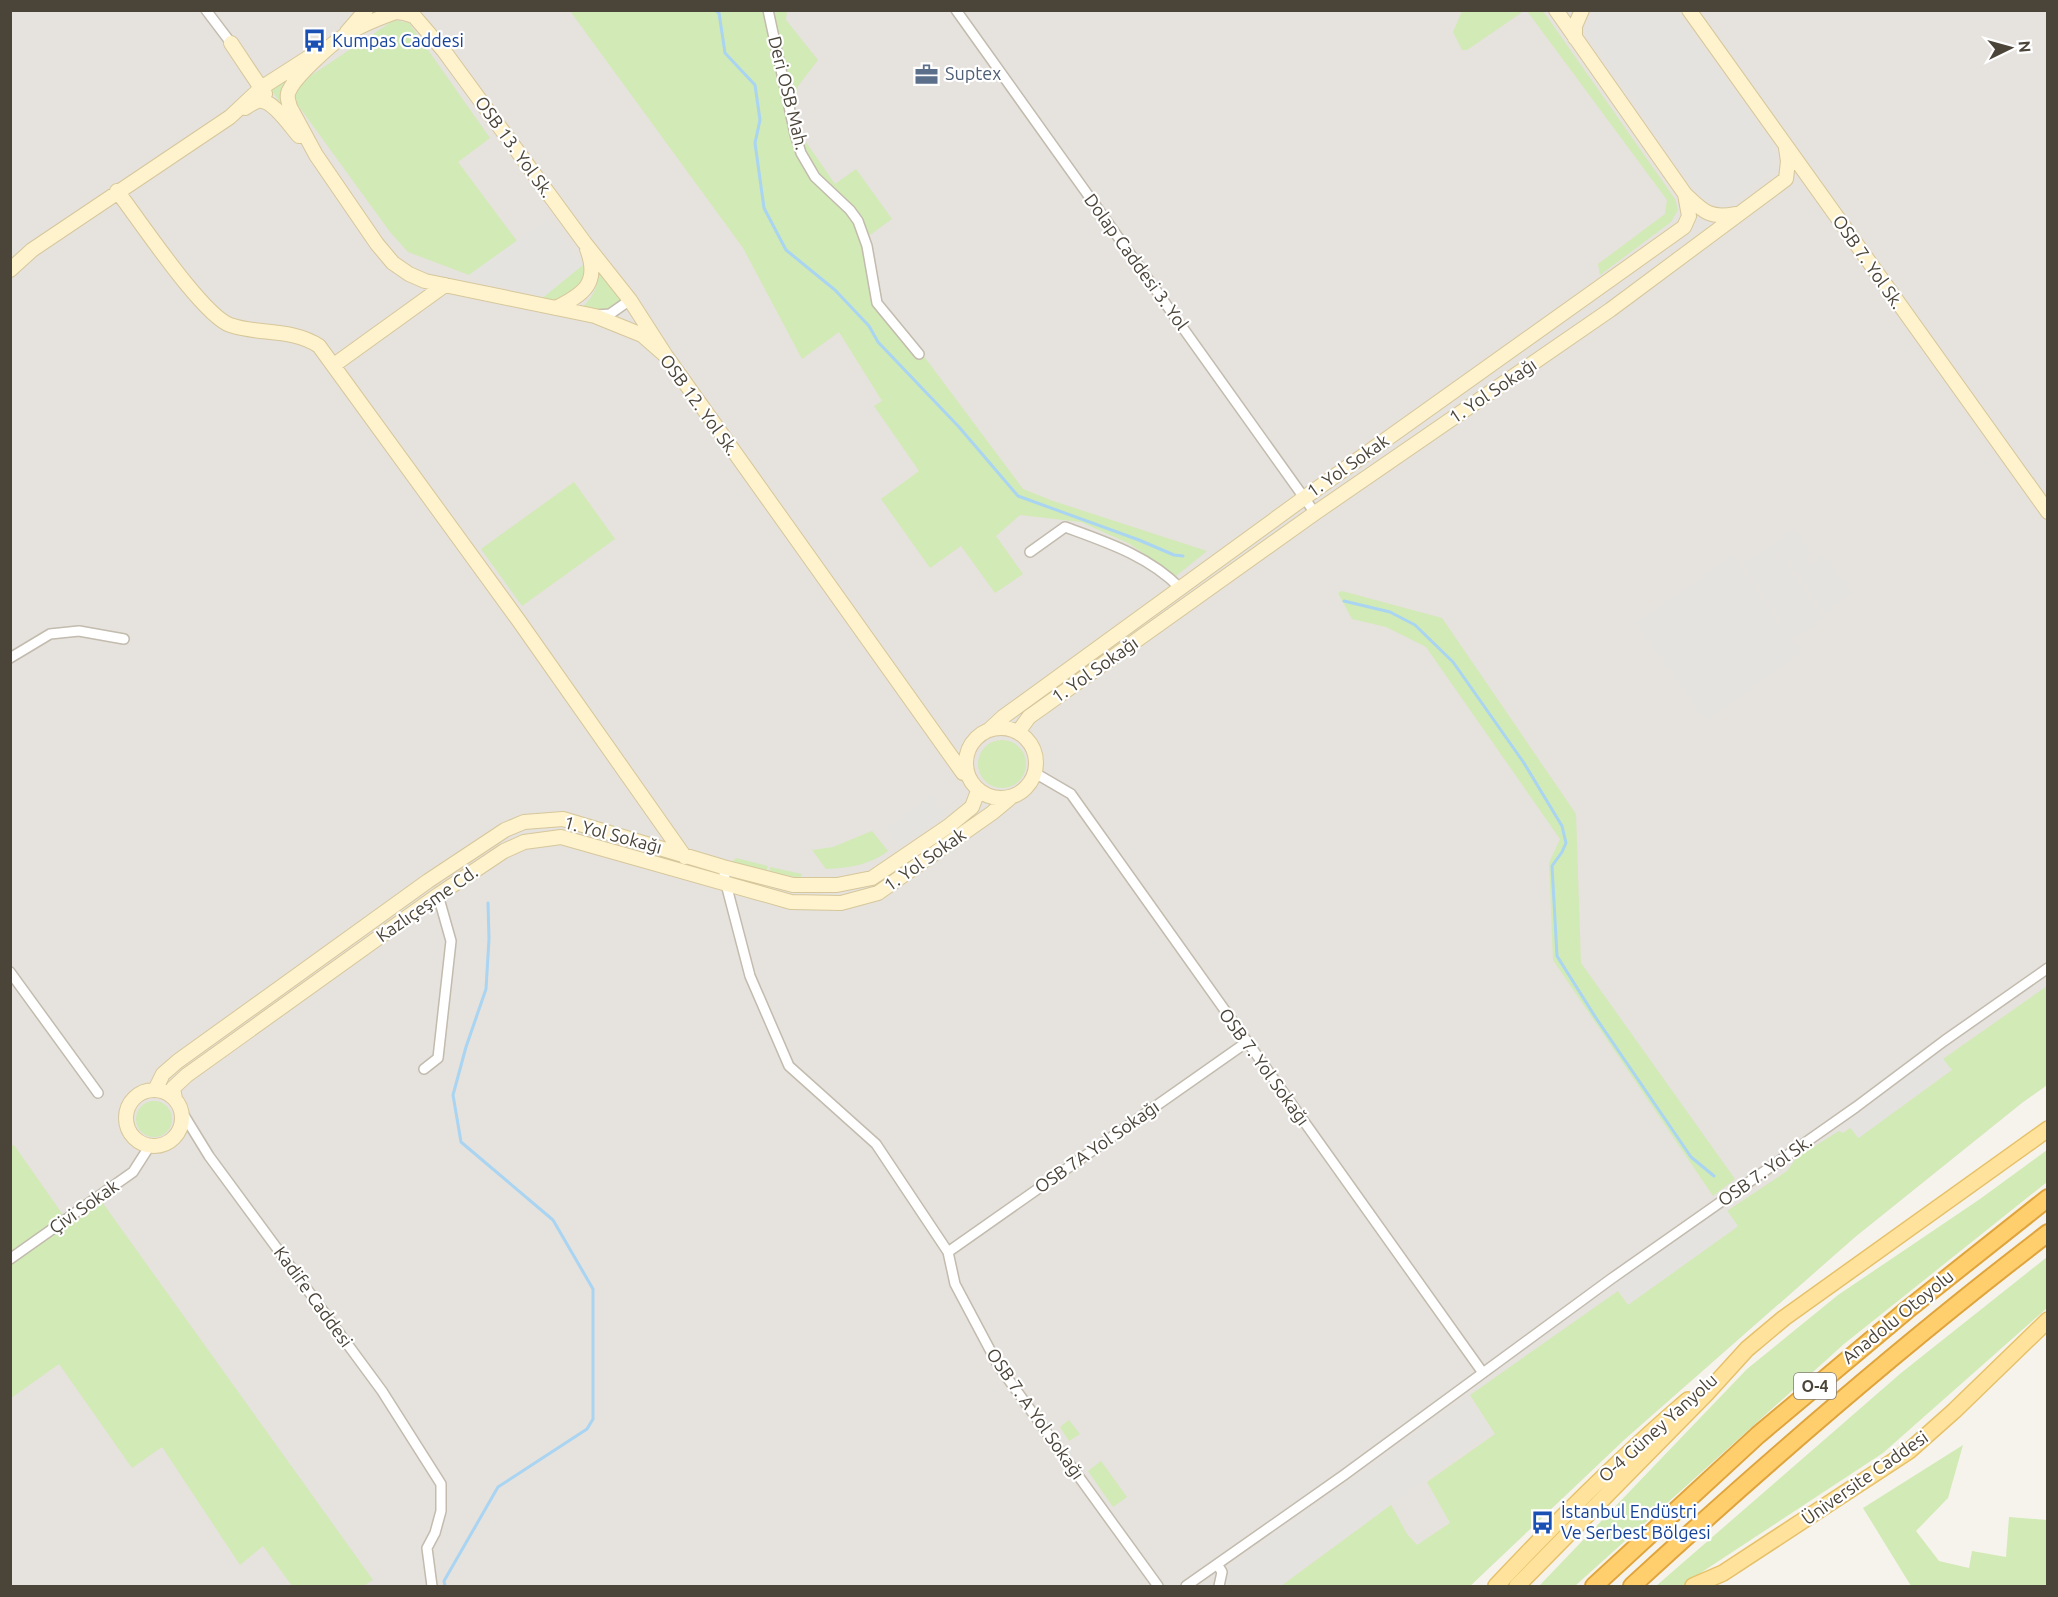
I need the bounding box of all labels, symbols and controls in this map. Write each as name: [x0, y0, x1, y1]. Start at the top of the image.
north arrow: [1980, 18, 2040, 78]
bus stop icon: Kumpas Caddesi: [301, 28, 327, 54]
place label: Kumpas Caddesi: [332, 30, 464, 50]
street label: Deri OSB Mah.: [765, 34, 813, 152]
text: N: [2015, 40, 2034, 53]
office icon: Suptex: [914, 61, 940, 87]
place label: Suptex: [945, 63, 1001, 83]
street label: OSB 13. Yol Sk.: [472, 92, 558, 201]
street label: Dolap Caddesi 3. Yol: [1081, 190, 1193, 333]
street label: OSB 7. Yol Sk.: [1829, 211, 1908, 312]
street label: OSB 12. Yol Sk.: [657, 350, 743, 459]
street label: 1. Yol Sokağı: [1445, 354, 1540, 427]
street label: 1. Yol Sokak: [1303, 430, 1392, 501]
street label: 1. Yol Sokağı: [1047, 632, 1141, 706]
street label: 1. Yol Sokağı: [562, 811, 664, 857]
street label: 1. Yol Sokak: [880, 824, 969, 895]
street label: Kazlıçeşme Cd.: [372, 861, 481, 946]
street label: OSB 7. Yol Sokağı: [1216, 1004, 1314, 1129]
street label: OSB 7A Yol Sokağı: [1031, 1096, 1162, 1197]
street label: OSB 7. Yol Sk.: [1714, 1131, 1815, 1210]
street label: Çivi Sokak: [45, 1175, 122, 1237]
street label: Kadife Caddesi: [271, 1242, 357, 1351]
street label: Anadolu Otoyolu: [1838, 1265, 1957, 1367]
street label: OSB 7. A Yol Sokağı: [983, 1344, 1089, 1483]
street label: O-4 Güney Yanyolu: [1594, 1369, 1721, 1486]
road number: O-4: [1794, 1373, 1836, 1399]
street label: Üniversite Caddesi: [1798, 1426, 1931, 1528]
place label: İstanbul Endüstri Ve Serbest Bölgesi: [1561, 1501, 1711, 1542]
bus stop icon: İstanbul Endüstri Ve Serbest Bölgesi: [1530, 1509, 1556, 1535]

